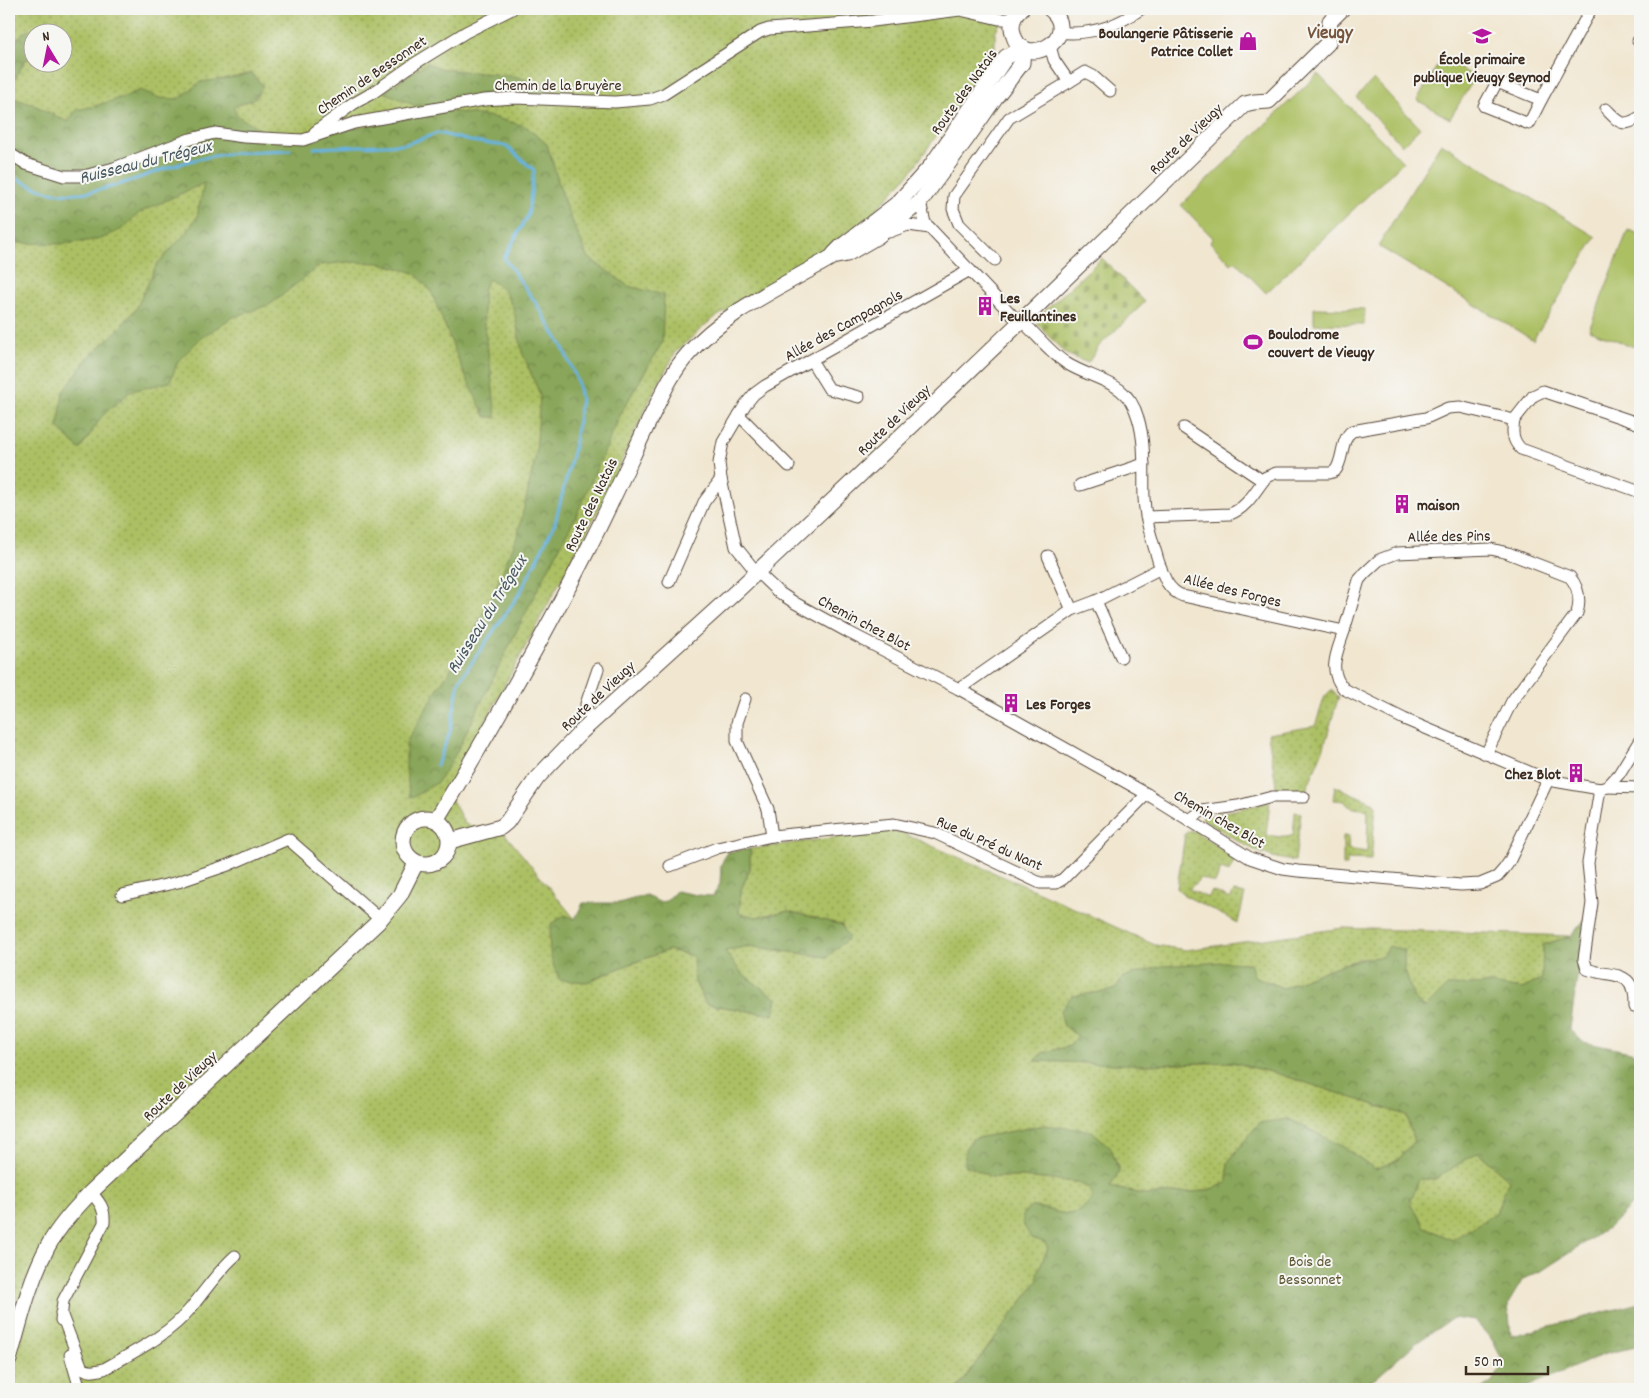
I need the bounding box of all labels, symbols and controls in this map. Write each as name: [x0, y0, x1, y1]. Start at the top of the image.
district label: Vieugy: [1307, 21, 1354, 48]
north arrow: [22, 22, 72, 72]
place label: Boulangerie Pâtisserie Patrice Collet: [1099, 23, 1233, 64]
school or university icon: École primaire publique Vieugy Seynod: [1471, 25, 1493, 47]
text: N: [41, 27, 51, 48]
shop icon: Boulangerie Pâtisserie Patrice Collet: [1237, 30, 1259, 52]
street label: Chemin de Bessonnet: [313, 31, 432, 122]
street label: Route des Natais: [926, 44, 1004, 140]
place label: École primaire publique Vieugy Seynod: [1414, 49, 1550, 90]
street label: Chemin de la Bruyère: [494, 75, 622, 98]
street label: Route de Vieugy: [1145, 98, 1229, 181]
water label: Ruisseau du Trégeux: [77, 134, 217, 192]
street label: Allée des Campagnols: [781, 284, 908, 368]
place label: Les Feuillantines: [1000, 288, 1077, 329]
building icon: Les Feuillantines: [974, 295, 996, 317]
place label: Boulodrome couvert de Vieugy: [1268, 324, 1375, 365]
sports icon: Boulodrome couvert de Vieugy: [1242, 331, 1264, 353]
street label: Route de Vieugy: [853, 379, 937, 462]
street label: Route des Natais: [560, 454, 625, 556]
building icon: maison: [1391, 493, 1413, 515]
place label: maison: [1417, 495, 1460, 518]
street label: Allée des Pins: [1407, 525, 1491, 550]
water label: Ruisseau du Trégeux: [442, 549, 536, 679]
street label: Allée des Forges: [1181, 568, 1284, 615]
street label: Chemin chez Blot: [813, 590, 914, 658]
street label: Route de Vieugy: [556, 656, 642, 738]
building icon: Les Forges: [1000, 692, 1022, 714]
place label: Les Forges: [1026, 694, 1091, 717]
building icon: Chez Blot: [1565, 762, 1587, 784]
place label: Chez Blot: [1505, 764, 1561, 787]
street label: Chemin chez Blot: [1169, 785, 1269, 856]
street label: Rue du Pré du Nant: [932, 811, 1046, 878]
street label: Route de Vieugy: [138, 1046, 224, 1128]
park label: Bois de Bessonnet: [1279, 1251, 1342, 1292]
scale bar: [1466, 1343, 1549, 1375]
text: 50 m: [1474, 1352, 1503, 1374]

